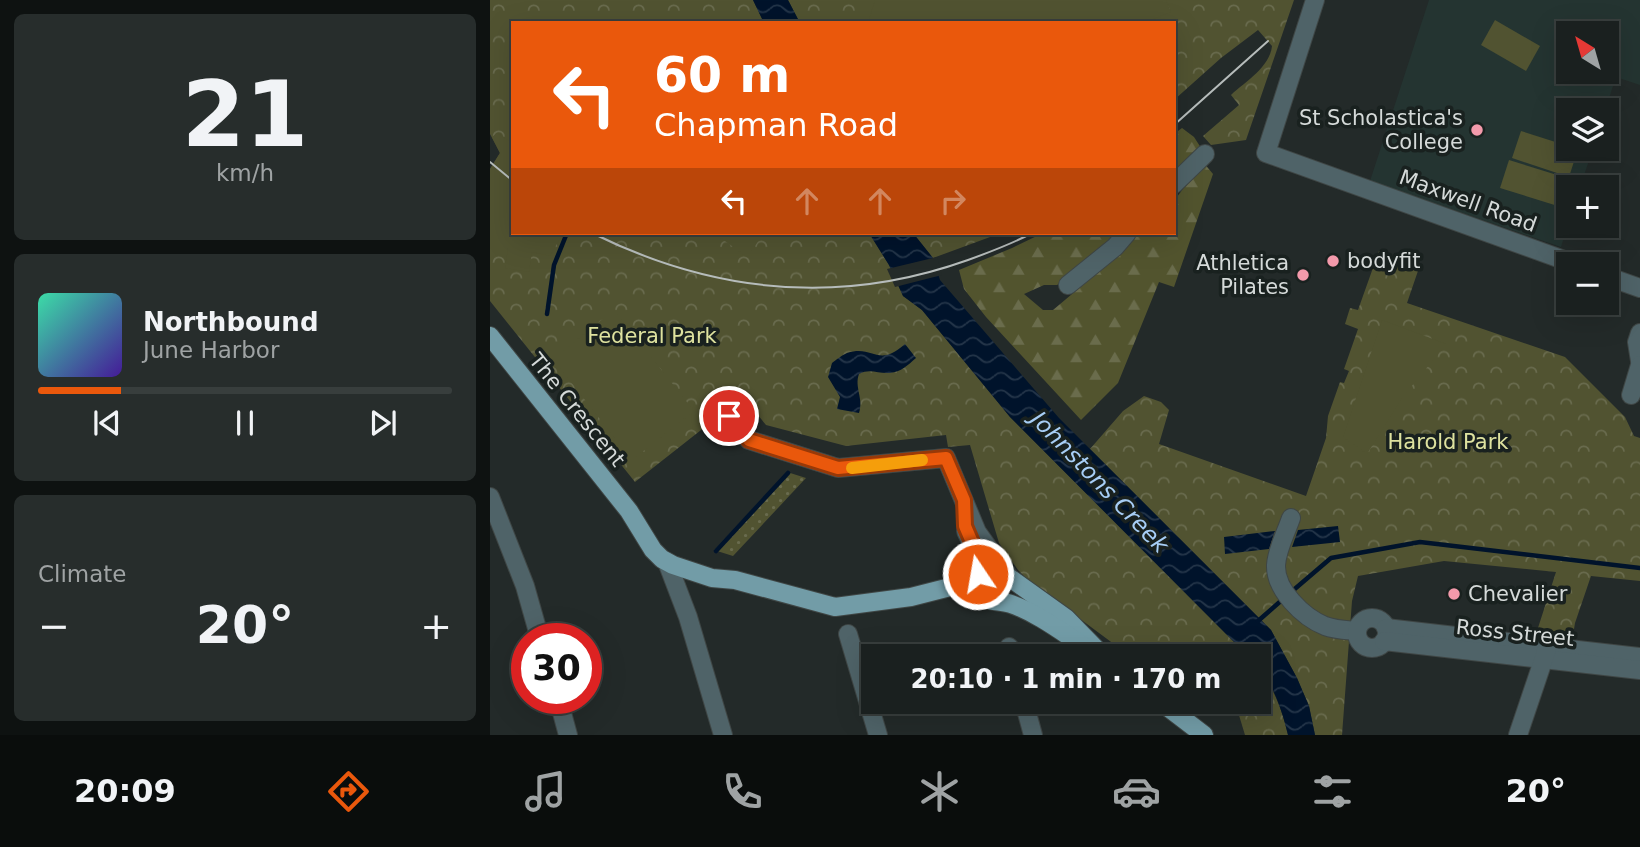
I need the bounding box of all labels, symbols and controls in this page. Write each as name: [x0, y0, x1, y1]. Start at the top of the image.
north arrow: [1556, 21, 1619, 84]
map controls: [1556, 21, 1619, 315]
text: 60 m: [654, 47, 790, 104]
icon: left: [539, 49, 630, 140]
text: 21: [182, 62, 308, 167]
button: layers: [1556, 98, 1619, 161]
text: Chapman Road: [654, 106, 898, 144]
place label: St Scholastica's College: [1299, 106, 1463, 154]
marker: St Scholastica's College: [1469, 122, 1485, 138]
text: km/h: [216, 160, 274, 186]
street label: Maxwell Road: [1396, 165, 1540, 237]
button: +: [1556, 175, 1619, 238]
icon: left: [715, 182, 753, 220]
icon: ahead: [788, 182, 826, 220]
icon: ahead: [861, 182, 899, 220]
icon: right: [934, 182, 972, 220]
place label: bodyfit: [1347, 249, 1420, 273]
place label: Athletica Pilates: [1196, 251, 1289, 299]
button: −: [1556, 252, 1619, 315]
marker: bodyfit: [1325, 253, 1341, 269]
marker: Athletica Pilates: [1295, 267, 1311, 283]
text: Northbound: [143, 307, 319, 337]
park label: Federal Park: [587, 324, 718, 348]
text: June Harbor: [143, 337, 279, 363]
street label: The Crescent: [523, 348, 630, 471]
pin: [699, 386, 759, 446]
icon: arrive: [710, 397, 748, 435]
water label: Johnstons Creek: [1023, 403, 1175, 559]
icon: previous: [88, 404, 126, 442]
icon: pause: [226, 404, 264, 442]
icon: next: [364, 404, 402, 442]
park label: Harold Park: [1388, 430, 1509, 454]
position arrow: [941, 537, 1015, 611]
text: Climate: [38, 561, 127, 587]
place label: Chevalier: [1468, 582, 1568, 606]
marker: Chevalier: [1446, 586, 1462, 602]
text: 20°: [196, 595, 294, 655]
text: −: [38, 604, 70, 648]
text: +: [420, 604, 452, 648]
street label: Ross Street: [1455, 615, 1575, 651]
speed limit sign: 30: [511, 623, 602, 714]
text: 20:10 · 1 min · 170 m: [911, 664, 1221, 694]
icon: directions: [324, 767, 373, 816]
icon: music: [521, 767, 570, 816]
icon: phone: [718, 767, 767, 816]
icon: climate: [915, 767, 964, 816]
icon: car: [1112, 767, 1161, 816]
icon: filters: [1308, 767, 1357, 816]
text: 20:09: [74, 772, 176, 810]
text: 20°: [1505, 772, 1566, 810]

